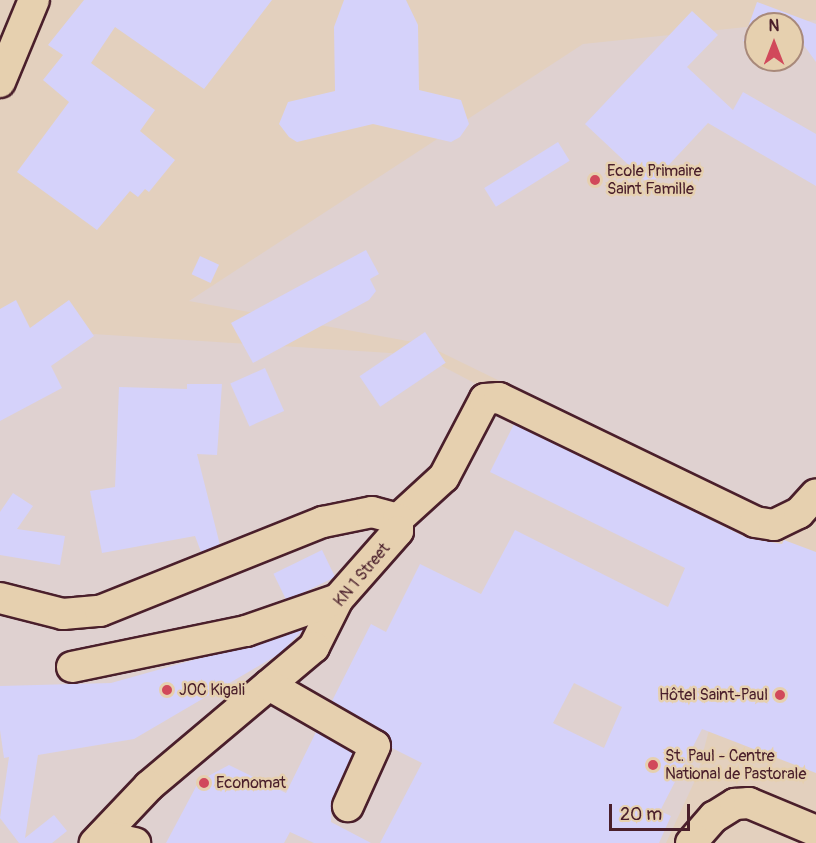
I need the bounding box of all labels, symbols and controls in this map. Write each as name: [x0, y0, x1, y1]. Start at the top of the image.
north arrow: [744, 12, 804, 72]
text: N: [769, 16, 779, 36]
place label: Ecole Primaire Saint Famille: [607, 161, 702, 199]
marker: Ecole Primaire Saint Famille: [588, 173, 602, 187]
street label: KN 1 Street: [330, 539, 394, 611]
place label: JOC Kigali: [179, 680, 245, 700]
marker: JOC Kigali: [160, 683, 174, 697]
place label: Hôtel Saint-Paul: [659, 685, 768, 705]
marker: Hôtel Saint-Paul: [773, 688, 787, 702]
place label: St. Paul - Centre National de Pastorale: [665, 746, 806, 784]
marker: St. Paul - Centre National de Pastorale: [646, 758, 660, 772]
place label: Economat: [216, 773, 286, 793]
marker: Economat: [197, 776, 211, 790]
scale bar: [612, 792, 693, 830]
text: 20 m: [620, 803, 662, 826]

